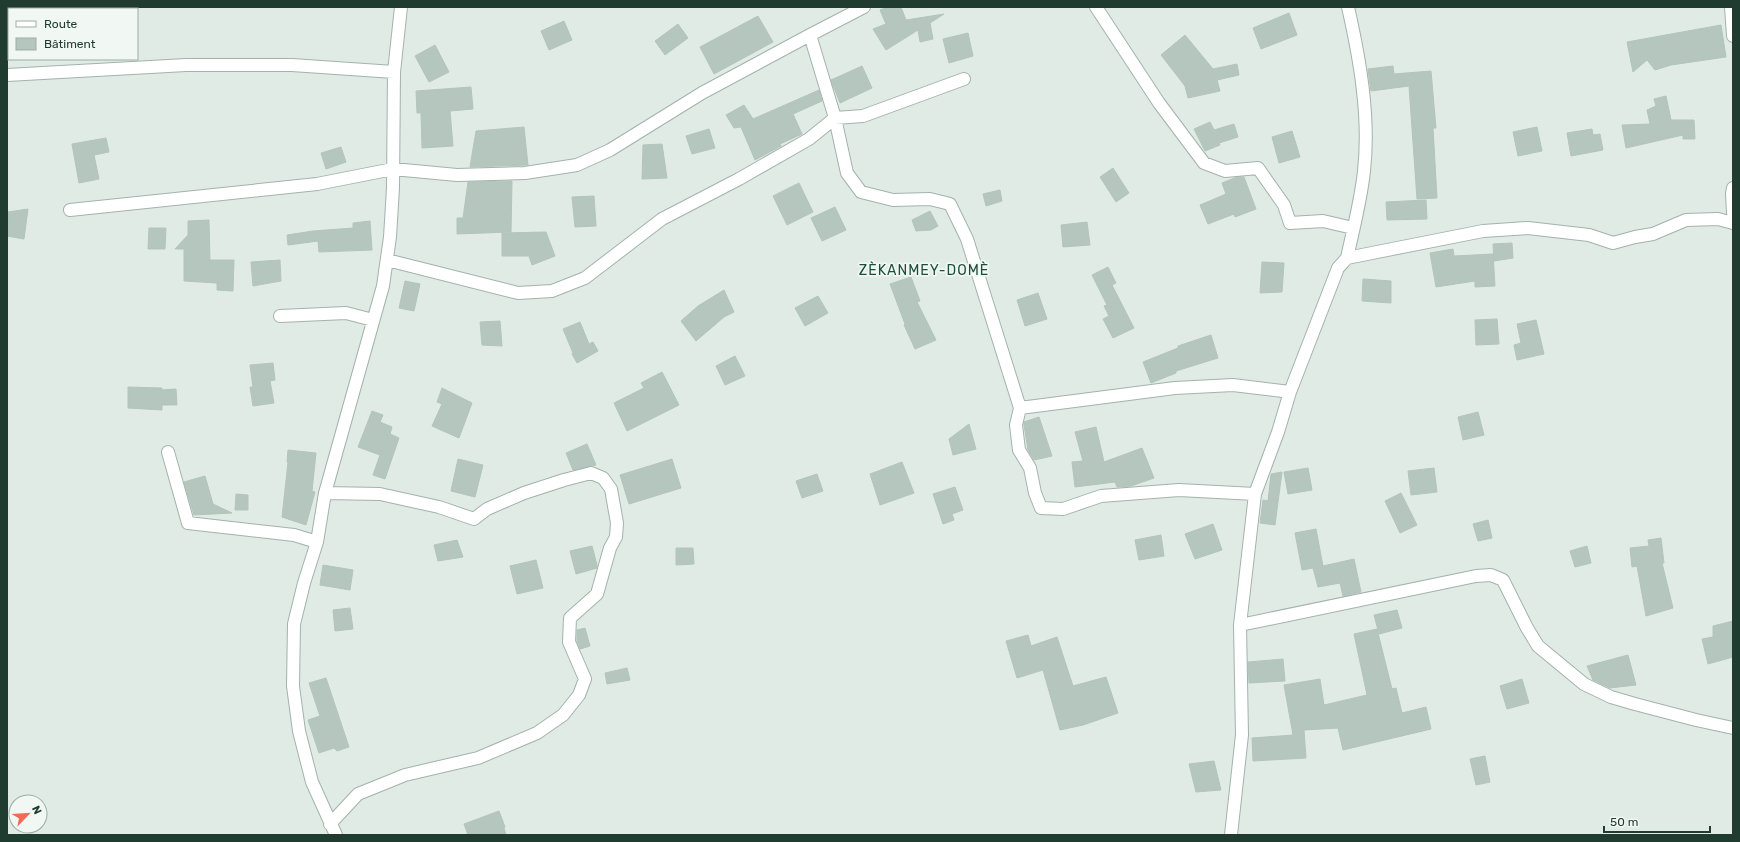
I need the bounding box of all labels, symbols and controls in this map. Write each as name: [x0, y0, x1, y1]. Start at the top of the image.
legend: [8, 8, 138, 60]
text: Route: [44, 17, 78, 31]
text: Bâtiment: [44, 37, 96, 51]
district label: ZÈKANMEY-DOMÈ: [859, 261, 989, 279]
north arrow: [8, 794, 48, 834]
text: N: [29, 804, 44, 816]
scale bar: [1604, 808, 1710, 834]
text: 50 m: [1610, 815, 1638, 829]

